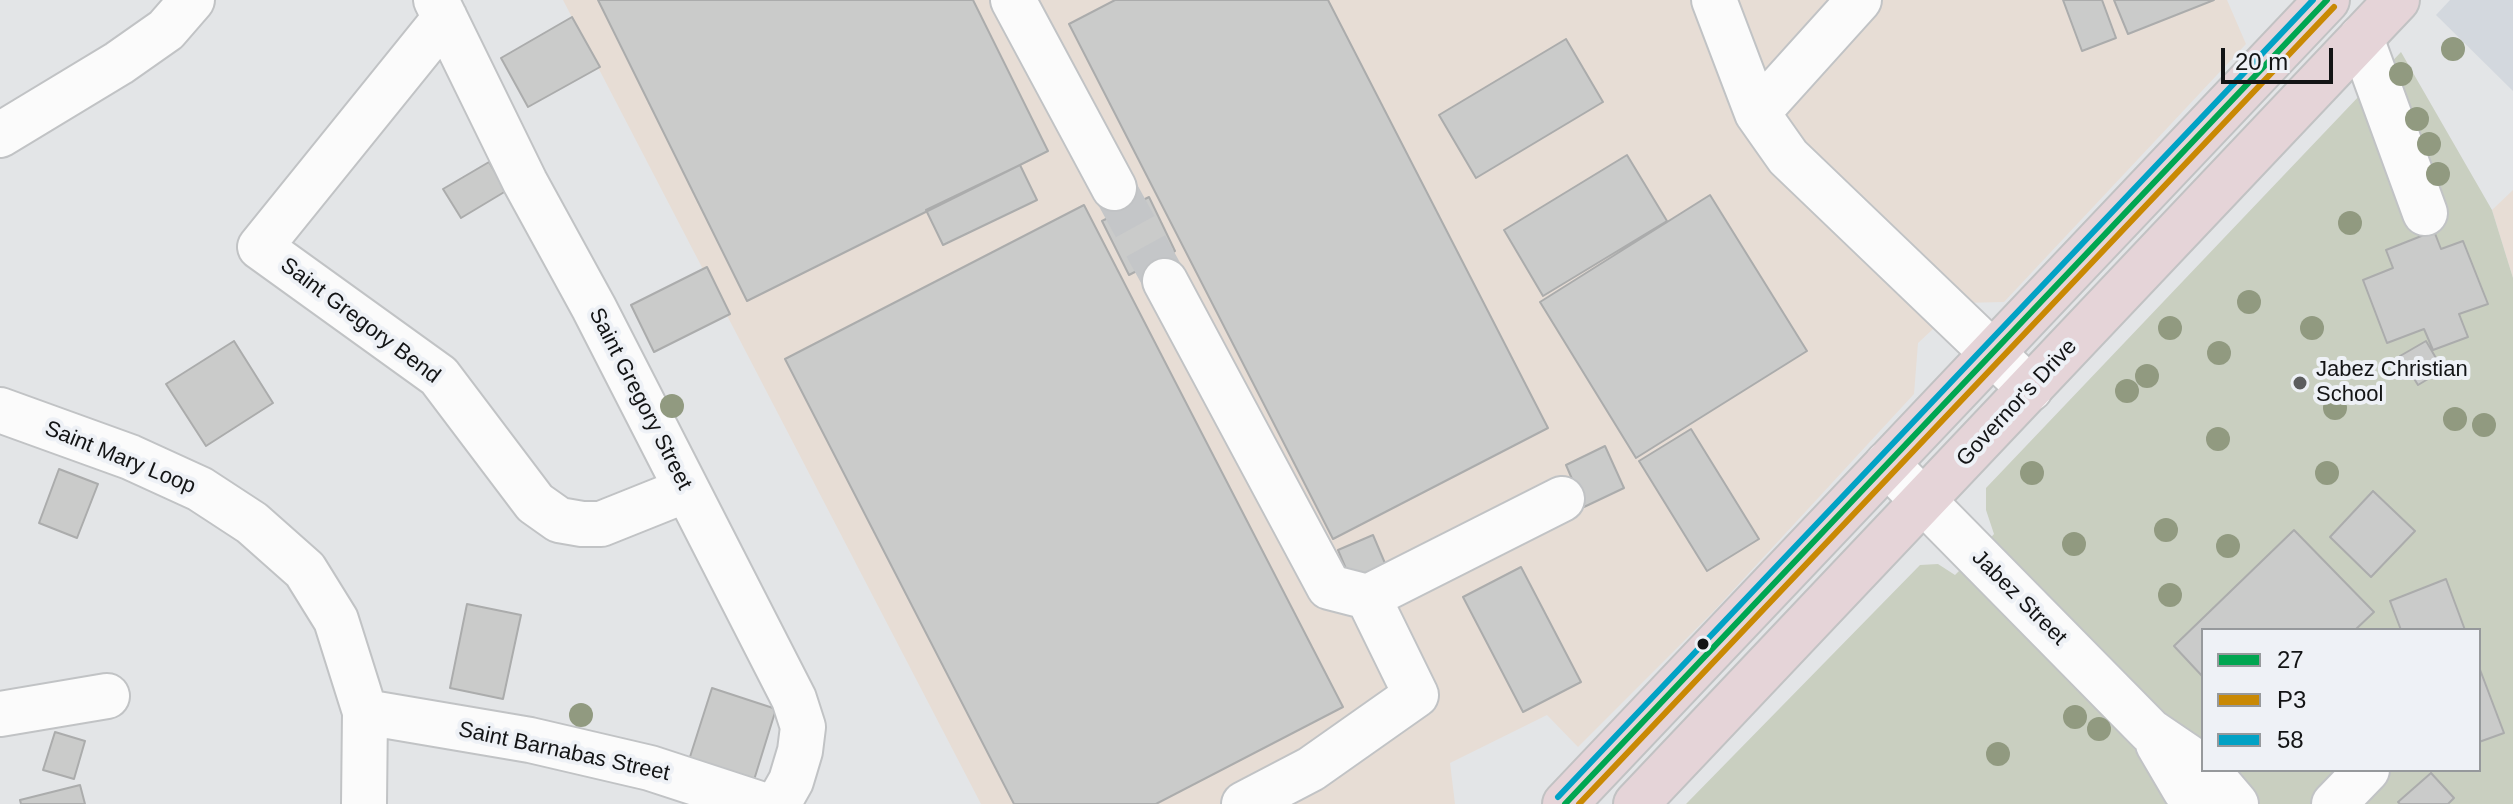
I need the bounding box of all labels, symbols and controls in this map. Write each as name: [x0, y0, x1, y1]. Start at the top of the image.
scale bar: [2225, 32, 2337, 82]
text: 20 m: [2235, 48, 2288, 75]
street label: Saint Gregory Bend: [275, 252, 445, 390]
street label: Saint Gregory Street: [583, 304, 697, 494]
street label: Governor's Drive: [1951, 334, 2083, 472]
place label: Jabez Christian School: [2316, 357, 2468, 408]
marker: Jabez Christian School: [2291, 374, 2309, 392]
street label: Saint Mary Loop: [41, 416, 199, 500]
street label: Jabez Street: [1966, 545, 2072, 651]
legend: [2201, 628, 2481, 772]
unlabelled marker: [1695, 636, 1711, 652]
text: 27: [2277, 646, 2304, 673]
text: P3: [2277, 686, 2306, 713]
street label: Saint Barnabas Street: [456, 717, 672, 787]
text: 58: [2277, 726, 2304, 753]

